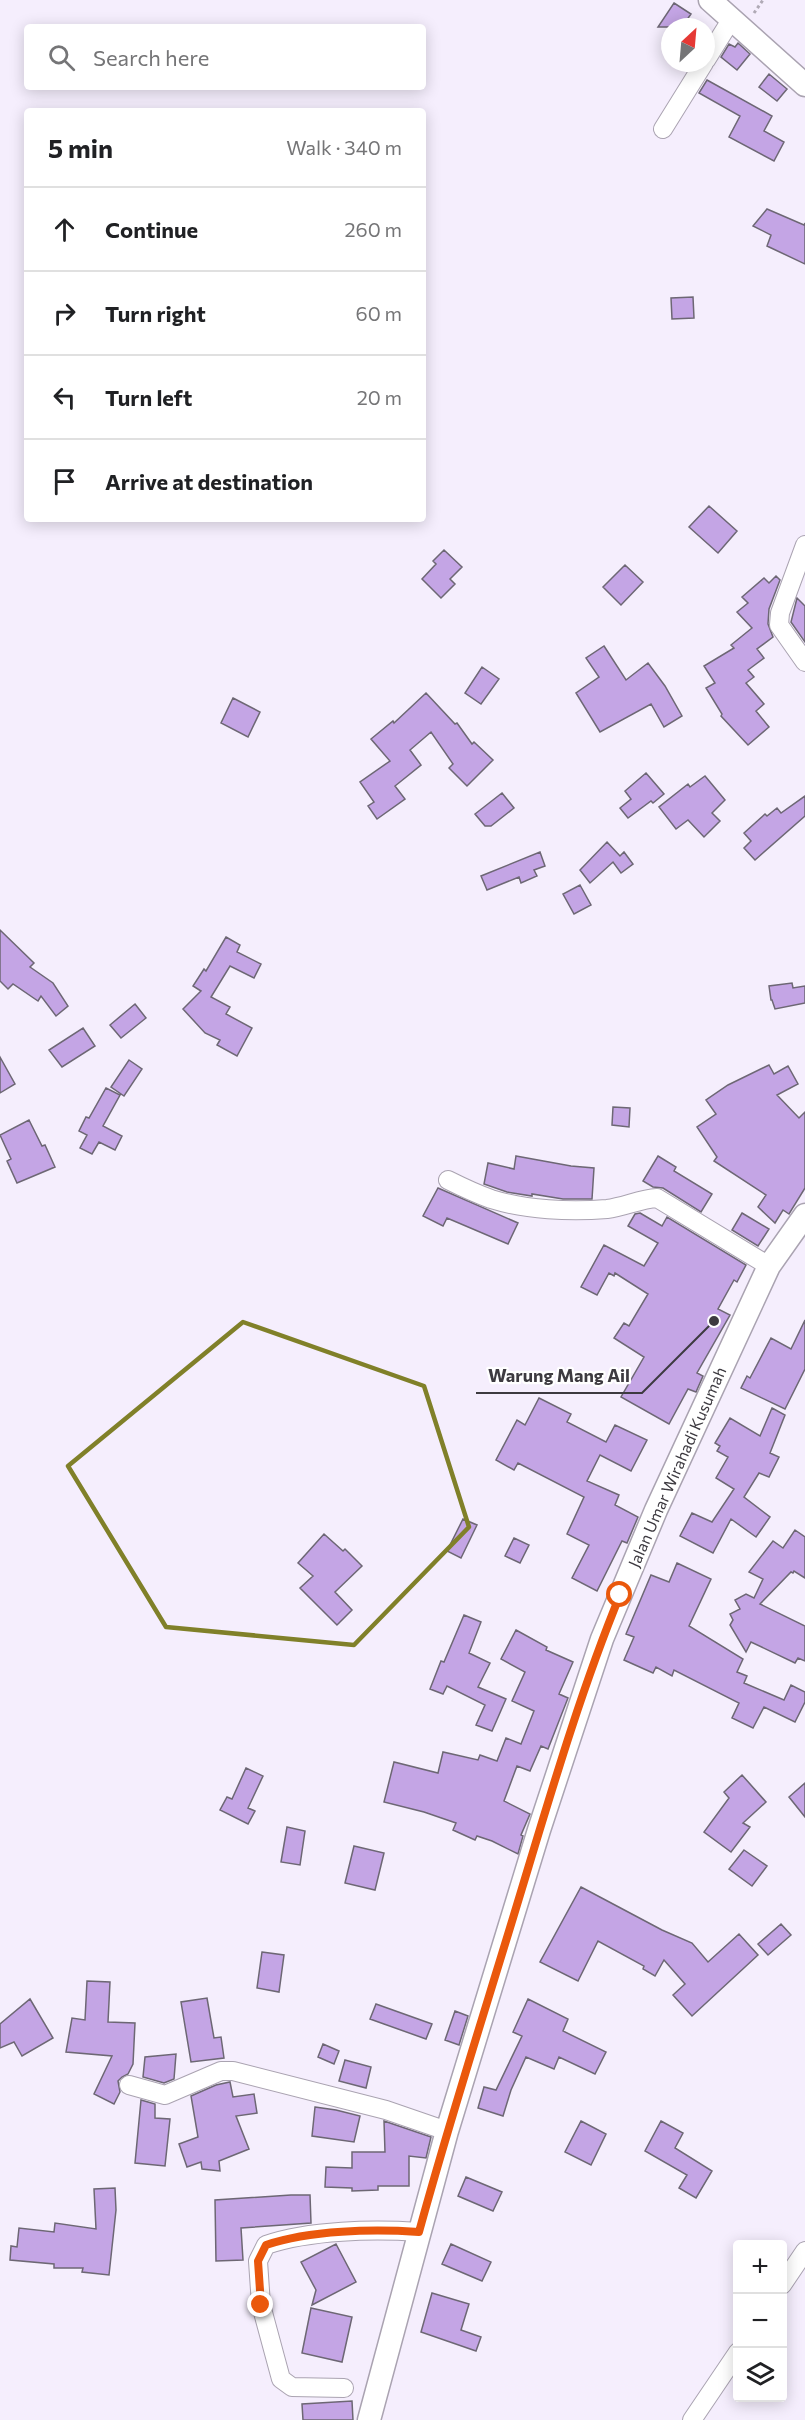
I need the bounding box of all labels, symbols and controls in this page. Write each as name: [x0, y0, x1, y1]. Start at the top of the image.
north arrow: [661, 18, 715, 72]
search box: [24, 24, 426, 90]
icon: search: [45, 41, 78, 74]
text: Search here: [93, 44, 209, 71]
text: 5 min: [48, 132, 113, 163]
text: Walk · 340 m: [286, 135, 402, 159]
icon: ahead: [48, 213, 81, 246]
text: Continue: [105, 216, 198, 243]
text: 260 m: [344, 217, 402, 241]
icon: right: [48, 297, 81, 330]
text: Turn right: [105, 300, 206, 327]
text: 60 m: [356, 301, 402, 325]
icon: left: [48, 381, 81, 414]
text: Turn left: [105, 384, 192, 411]
text: 20 m: [357, 385, 402, 409]
icon: arrive: [48, 465, 81, 498]
text: Arrive at destination: [105, 468, 313, 495]
callout: Warung Mang Ail: [476, 1357, 642, 1393]
text: Warung Mang Ail: [488, 1364, 630, 1386]
street label: Jalan Umar Wirahadi Kusumah: [624, 1364, 729, 1570]
route start: [606, 1581, 632, 1607]
map controls: [733, 2240, 787, 2402]
button: +: [733, 2240, 787, 2294]
route end: [247, 2291, 273, 2317]
button: −: [733, 2294, 787, 2348]
button: layers: [733, 2348, 787, 2402]

